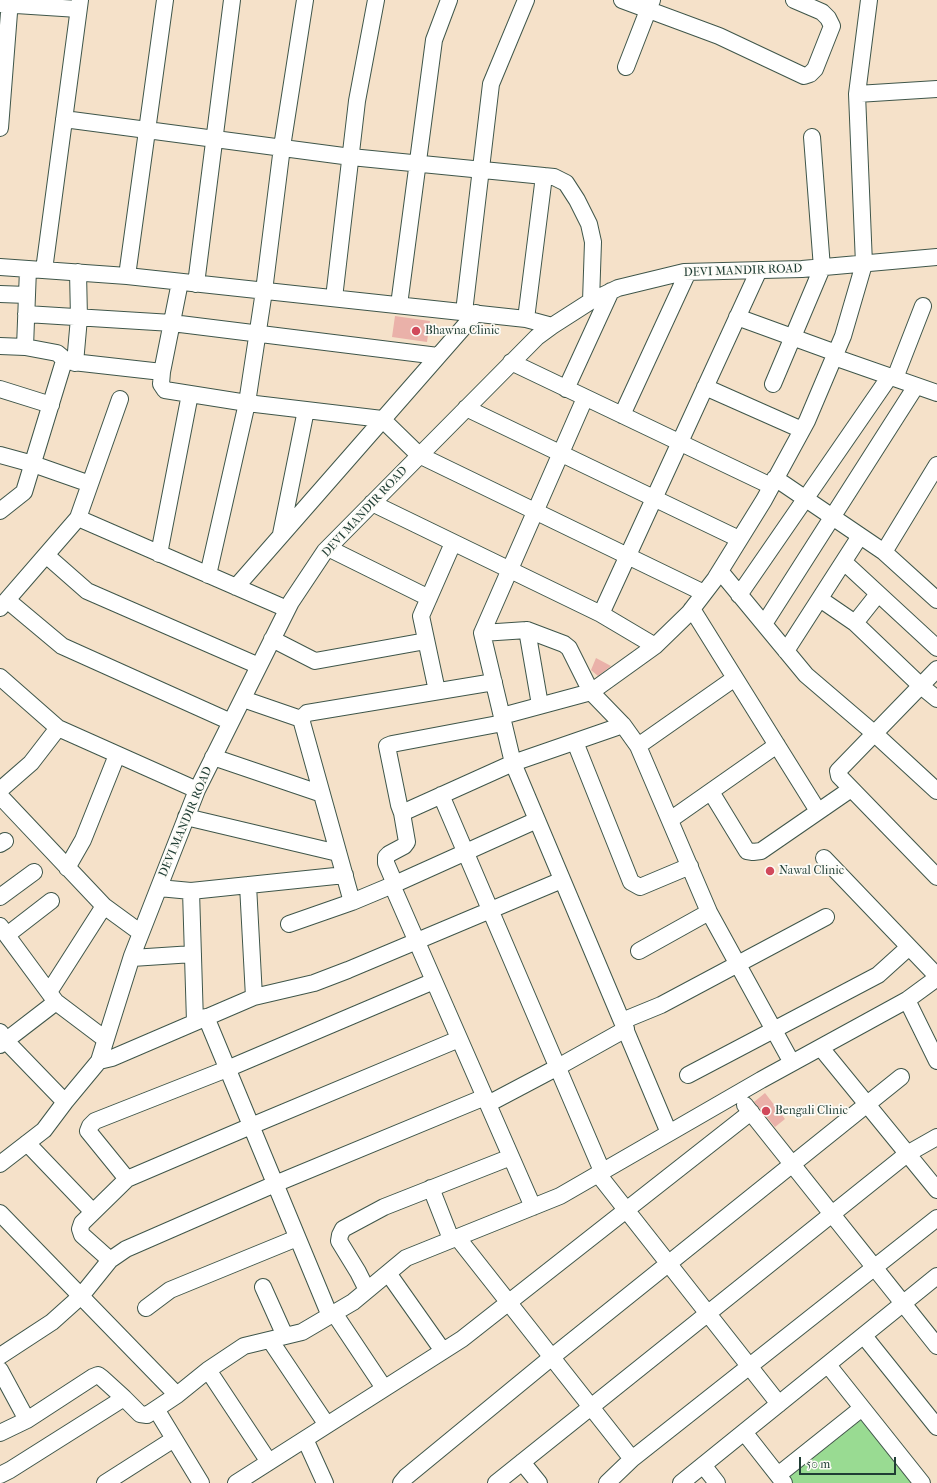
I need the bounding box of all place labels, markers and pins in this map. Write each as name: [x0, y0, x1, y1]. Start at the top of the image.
place label: Bhawna Clinic: [425, 324, 500, 338]
marker: Bhawna Clinic: [410, 325, 422, 337]
place label: Nawal Clinic: [779, 864, 844, 878]
marker: Nawal Clinic: [764, 865, 776, 877]
place label: Bengali Clinic: [775, 1104, 848, 1118]
marker: Bengali Clinic: [760, 1105, 772, 1117]

